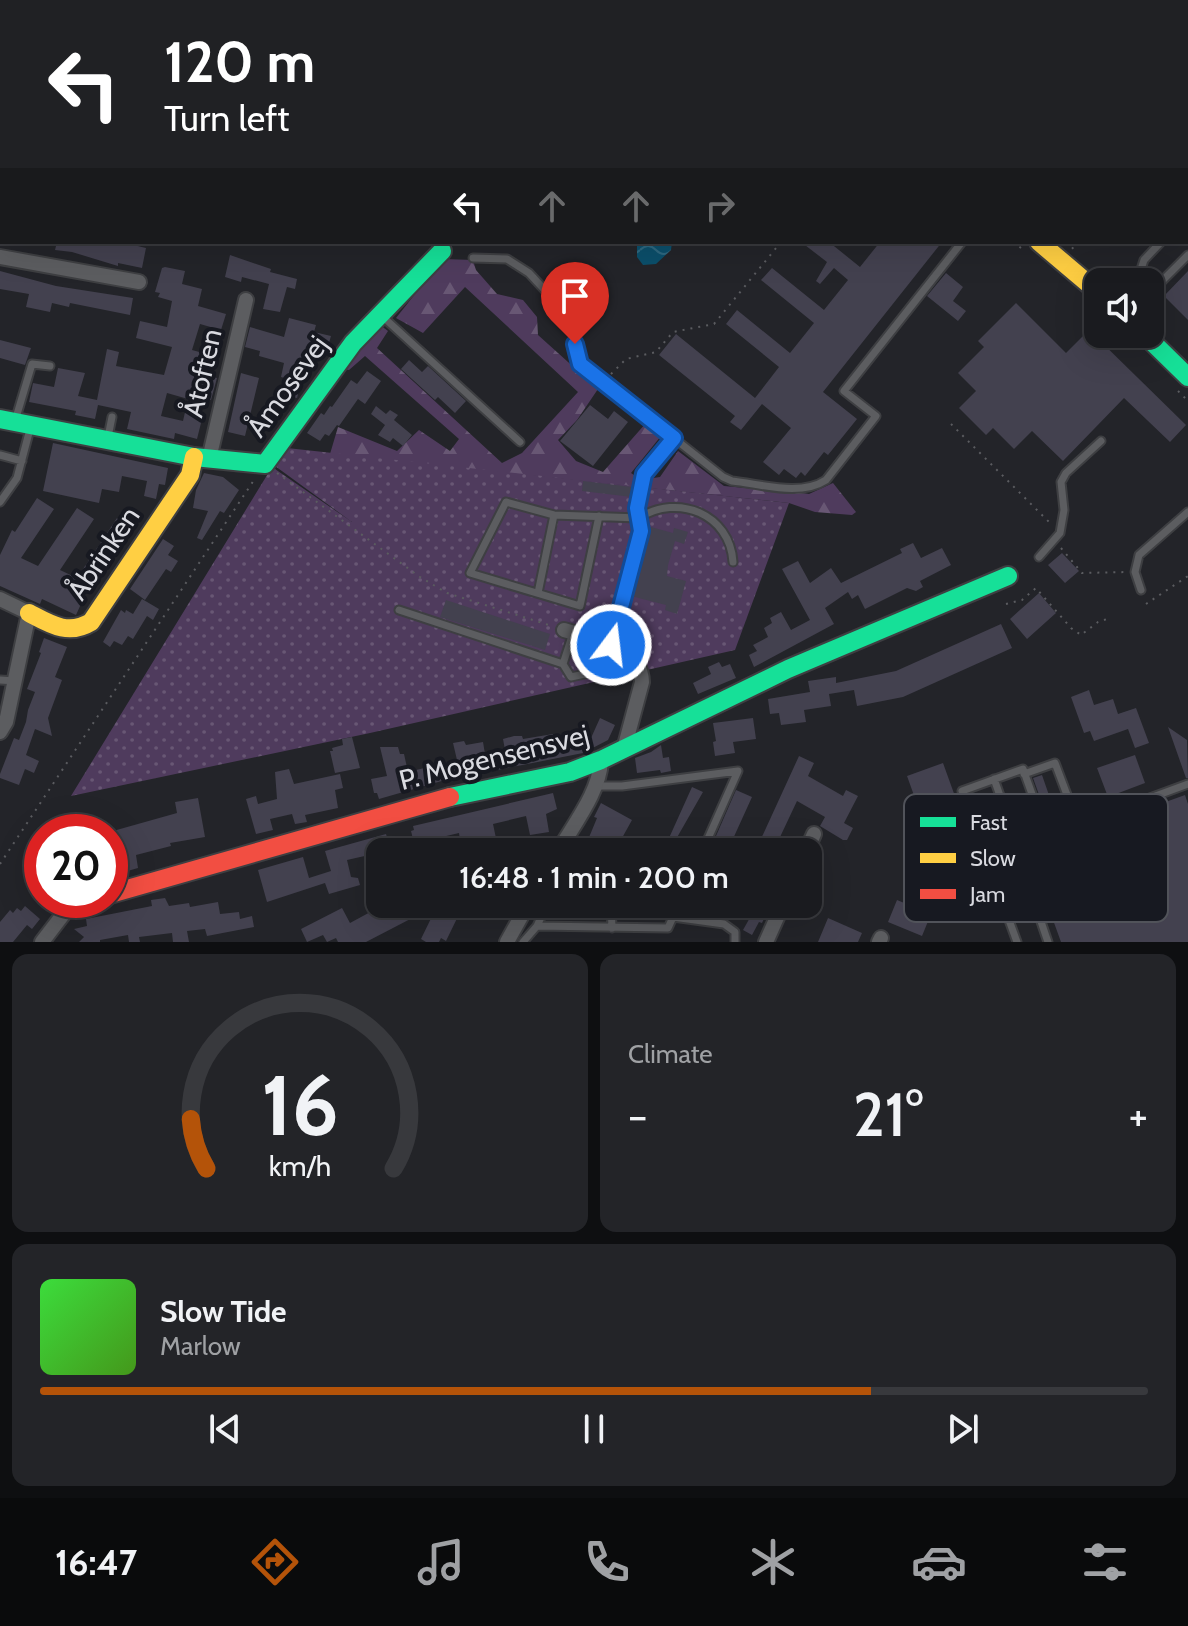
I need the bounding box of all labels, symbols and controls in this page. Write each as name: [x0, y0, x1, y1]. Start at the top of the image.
text: 120 m: [164, 28, 315, 96]
icon: left: [32, 32, 136, 136]
text: Turn left: [164, 96, 289, 140]
icon: left: [446, 184, 490, 228]
icon: ahead: [530, 184, 574, 228]
icon: ahead: [614, 184, 658, 228]
icon: right: [698, 184, 742, 228]
pin: [541, 262, 609, 344]
map controls: [1084, 268, 1164, 348]
button: sound: [1084, 268, 1164, 348]
icon: arrive: [553, 274, 597, 318]
street label: Åtoften: [174, 325, 229, 421]
street label: Åmosevej: [238, 328, 335, 443]
street label: Åbrinken: [59, 499, 146, 606]
position arrow: [569, 603, 653, 687]
street label: P. Mogensensvej: [395, 717, 593, 797]
legend: [904, 794, 1168, 922]
text: Fast: [970, 809, 1008, 836]
speed limit sign: 20: [24, 814, 128, 918]
text: Slow: [970, 845, 1016, 872]
text: 16:48 · 1 min · 200 m: [459, 859, 729, 896]
text: Jam: [969, 881, 1005, 908]
text: Climate: [628, 1038, 713, 1070]
text: 16: [261, 1055, 339, 1156]
text: 21°: [853, 1078, 923, 1151]
text: −: [628, 1089, 647, 1142]
text: +: [1129, 1089, 1148, 1142]
text: km/h: [269, 1148, 331, 1183]
text: Slow Tide: [160, 1293, 287, 1330]
text: Marlow: [160, 1330, 241, 1362]
icon: previous: [203, 1407, 247, 1451]
icon: pause: [572, 1407, 616, 1451]
icon: next: [941, 1407, 985, 1451]
icon: directions: [247, 1534, 303, 1590]
icon: music: [413, 1534, 469, 1590]
icon: phone: [579, 1534, 635, 1590]
icon: climate: [745, 1534, 801, 1590]
icon: car: [911, 1534, 967, 1590]
icon: filters: [1077, 1534, 1133, 1590]
text: 16:47: [55, 1540, 137, 1584]

